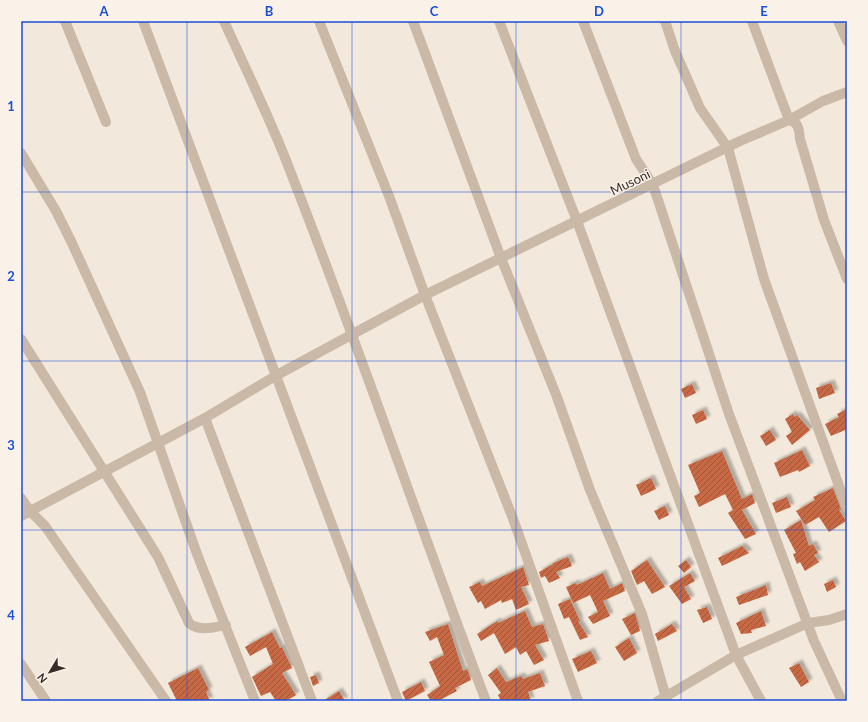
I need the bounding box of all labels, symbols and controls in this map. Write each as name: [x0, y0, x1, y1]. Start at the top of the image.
text: A: [98, 3, 109, 19]
text: B: [265, 3, 274, 19]
text: C: [430, 3, 439, 19]
text: D: [594, 3, 604, 19]
text: E: [760, 3, 768, 19]
text: 1: [7, 98, 15, 114]
street label: Musoni: [607, 165, 653, 199]
text: 2: [7, 268, 15, 284]
text: 3: [7, 437, 15, 453]
text: 4: [7, 607, 15, 623]
north arrow: [30, 652, 70, 692]
text: N: [34, 671, 49, 686]

